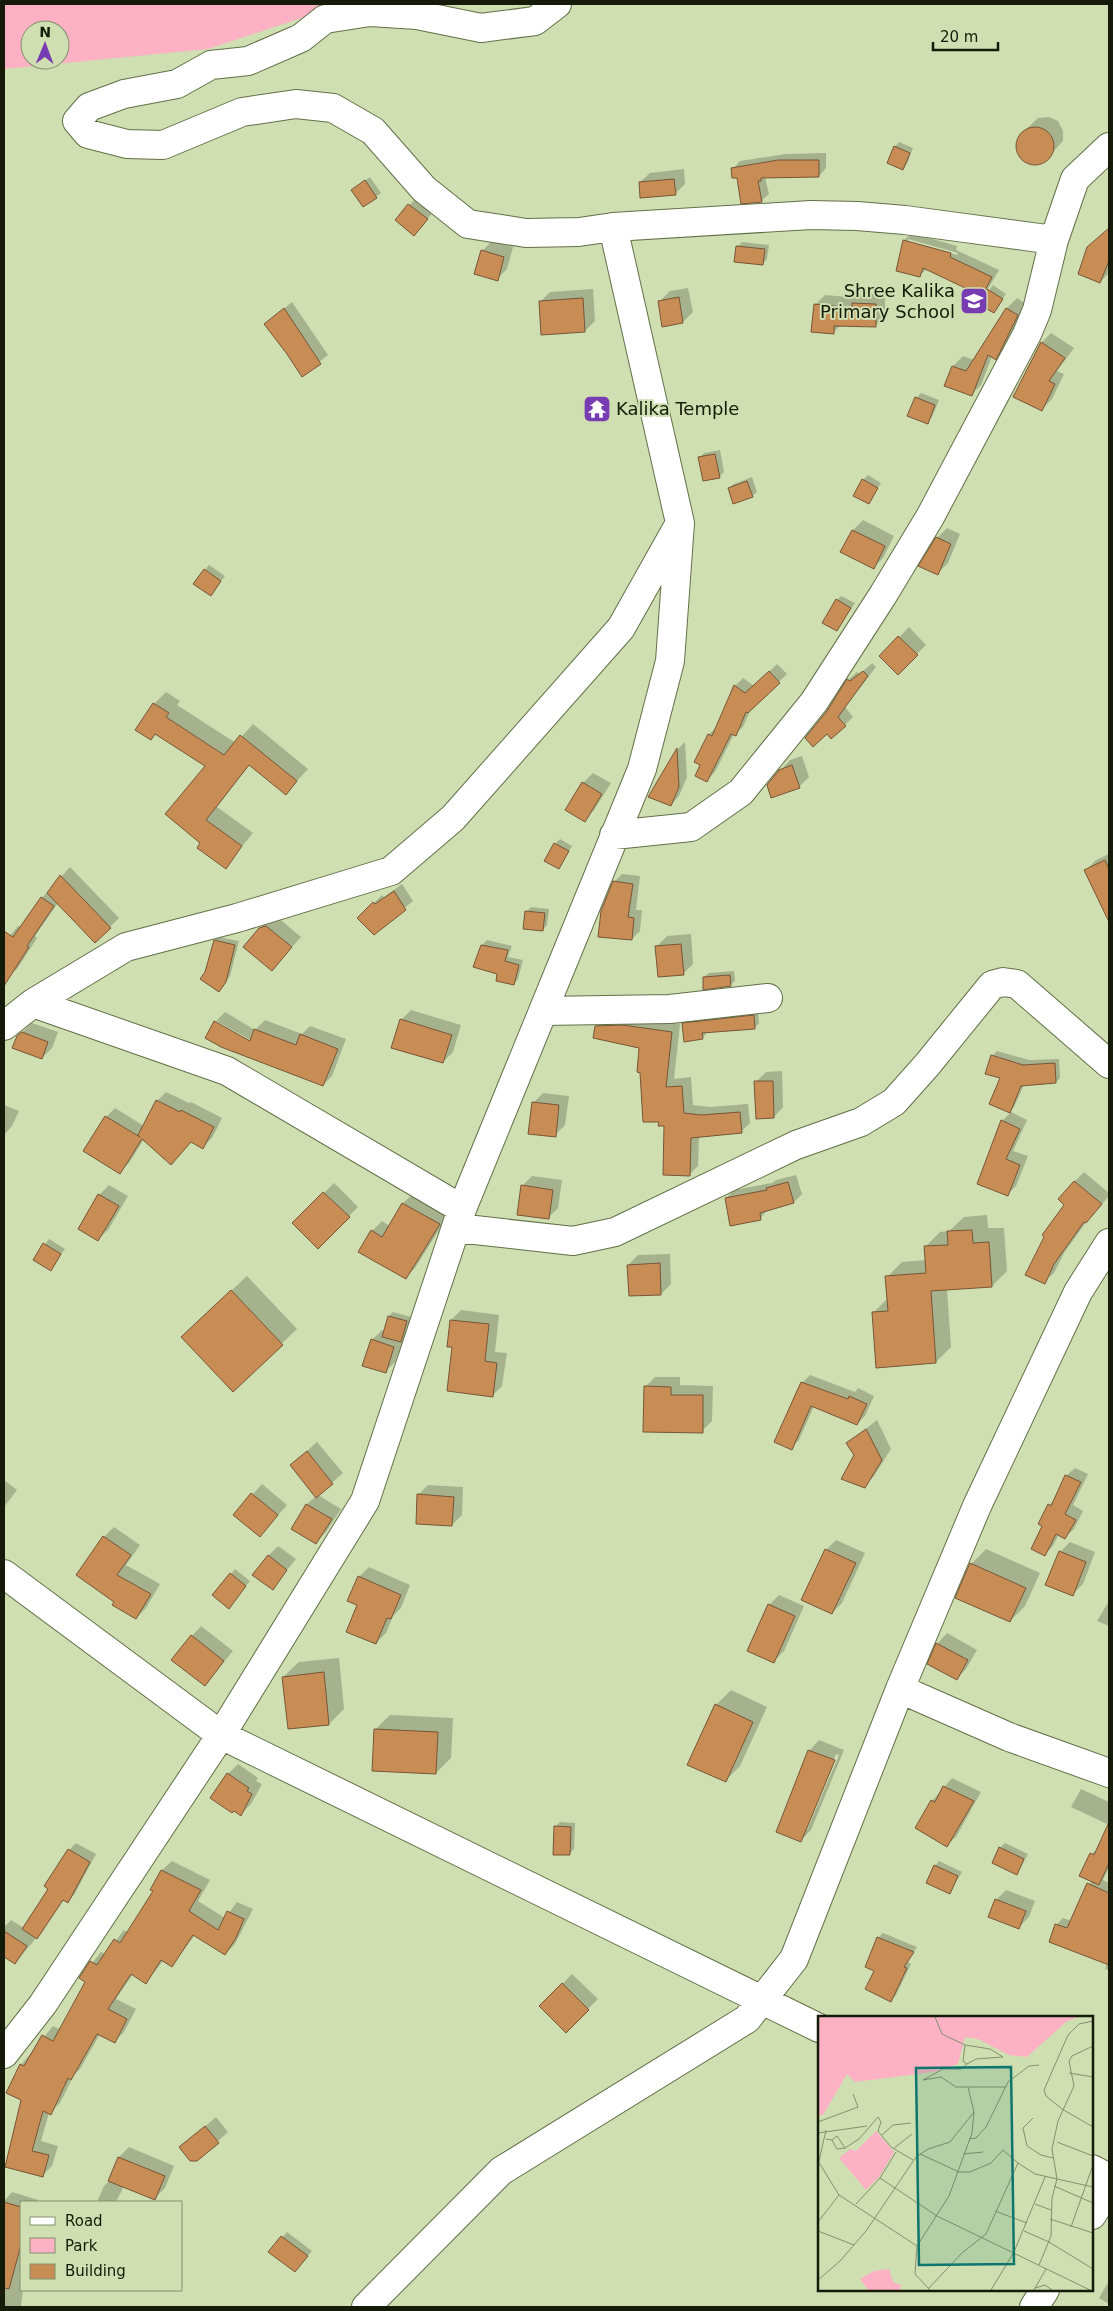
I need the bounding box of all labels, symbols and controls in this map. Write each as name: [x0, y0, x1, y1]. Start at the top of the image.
north arrow: [20, 20, 70, 70]
scale bar: [933, 20, 998, 52]
text: N: [39, 24, 51, 40]
text: 20 m: [940, 28, 978, 46]
place label: Shree Kalika Primary School: [820, 280, 955, 322]
school or university icon: Shree Kalika Primary School: [959, 286, 989, 316]
temple icon: Kalika Temple: [582, 394, 612, 424]
place label: Kalika Temple: [616, 398, 739, 419]
inset map: [818, 2016, 1093, 2291]
legend: [20, 2201, 182, 2291]
text: Road: [65, 2212, 103, 2230]
text: Park: [65, 2237, 98, 2255]
text: Building: [65, 2262, 126, 2280]

